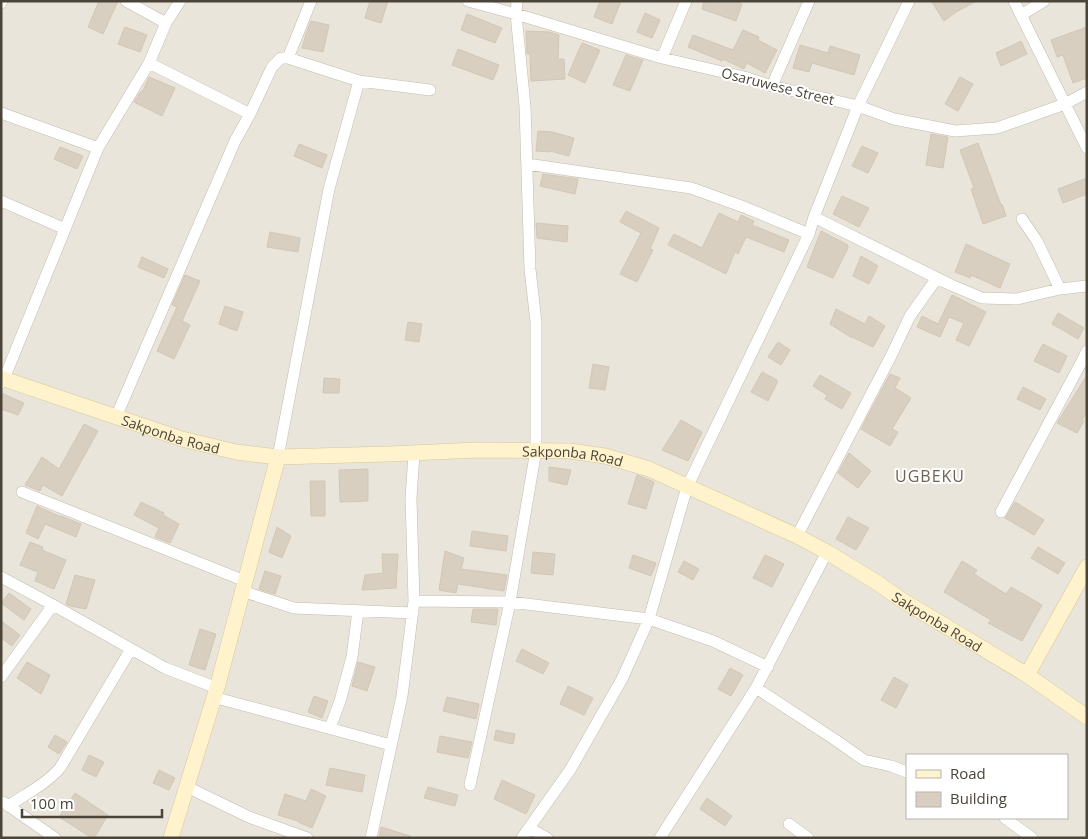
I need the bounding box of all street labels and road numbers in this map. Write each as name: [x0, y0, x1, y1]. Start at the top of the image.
street label: Osaruwese Street: [720, 63, 836, 109]
street label: Sakponba Road: [119, 410, 222, 457]
street label: Sakponba Road: [522, 441, 626, 470]
street label: Sakponba Road: [889, 587, 986, 656]

